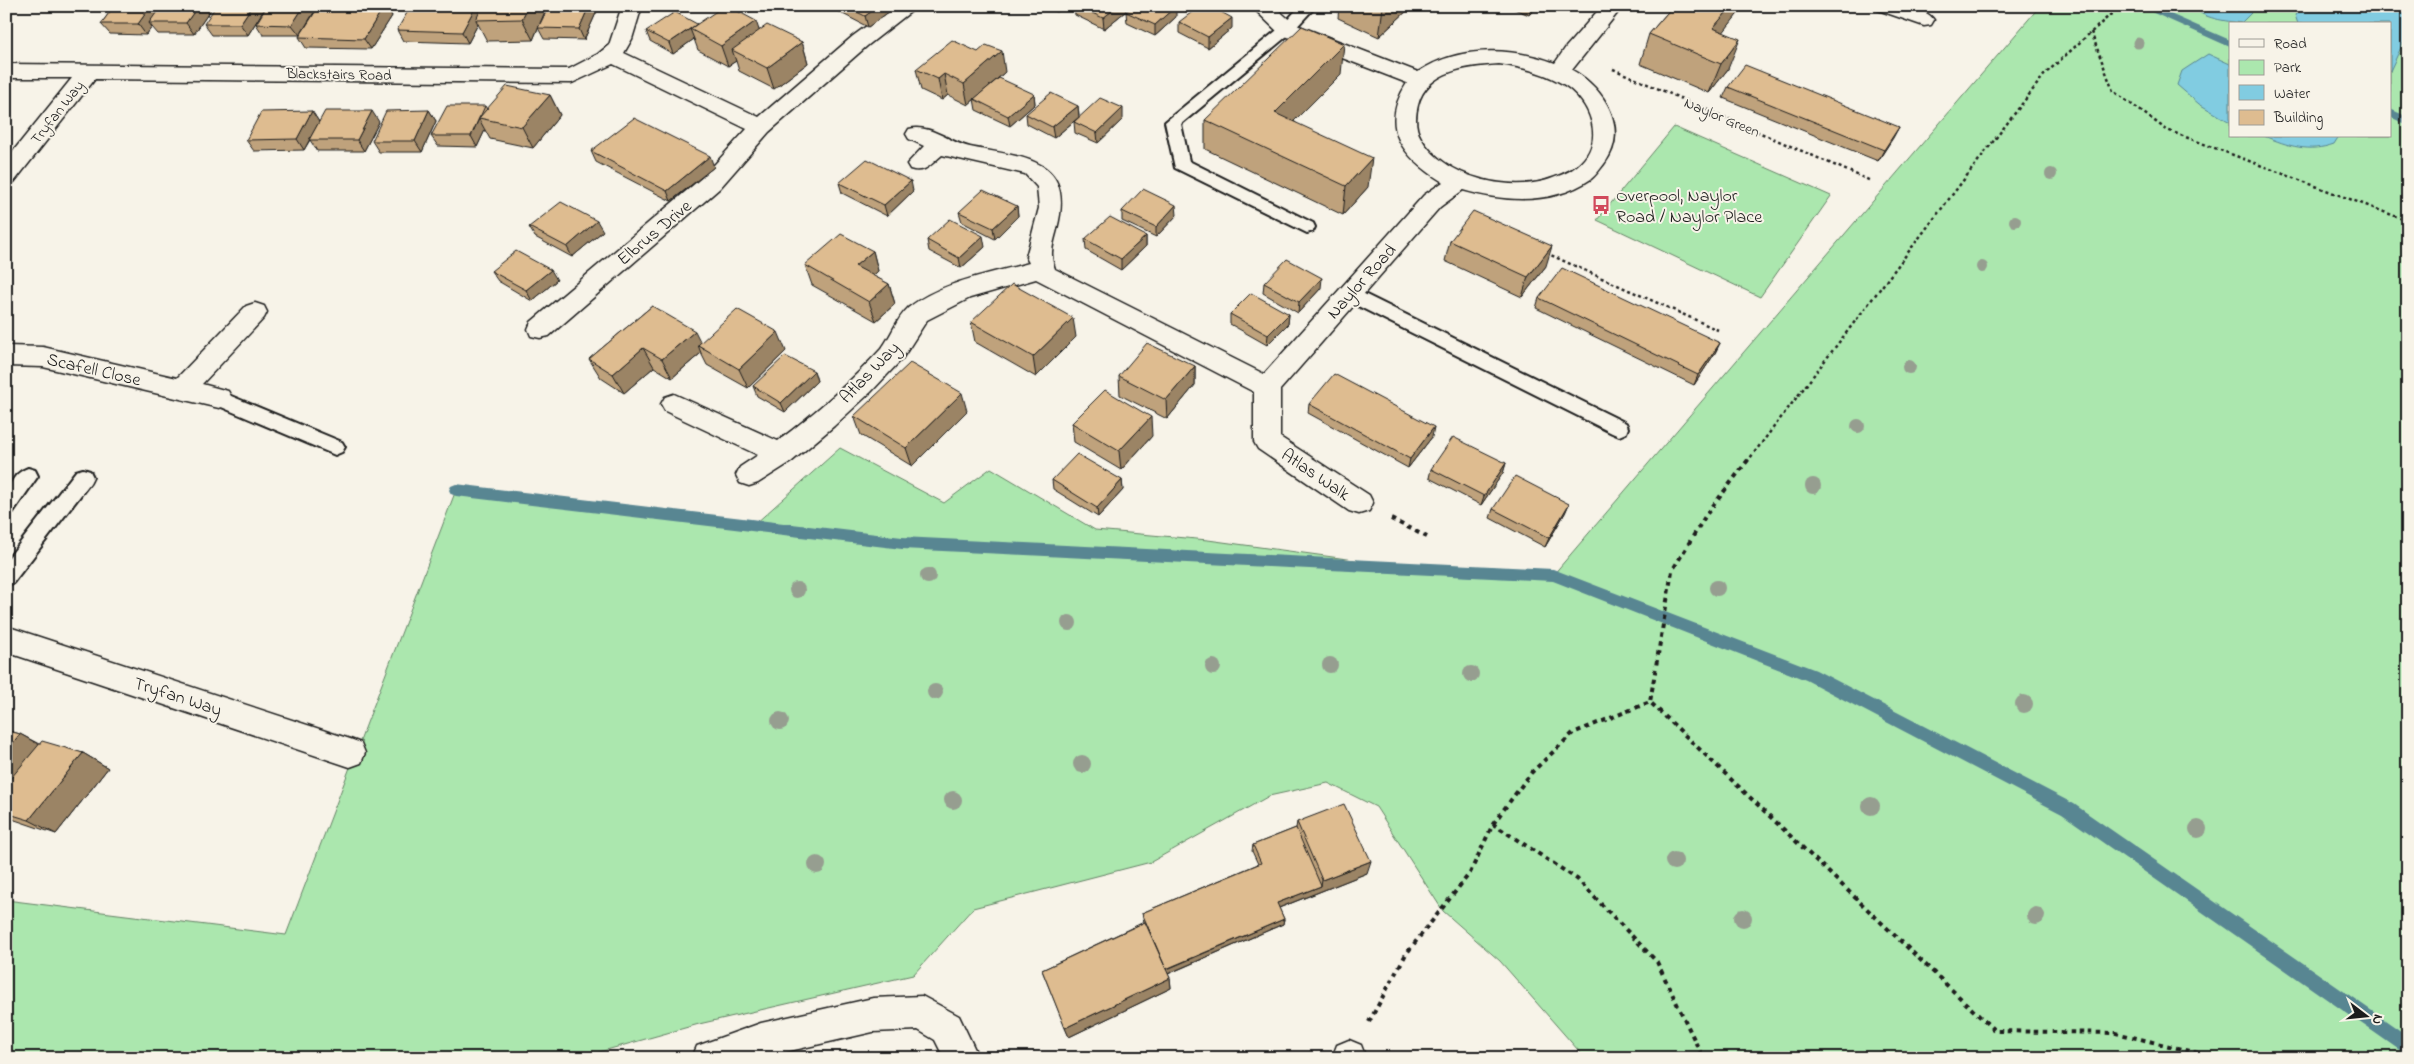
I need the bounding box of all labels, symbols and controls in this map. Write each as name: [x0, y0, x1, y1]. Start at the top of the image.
legend: [2229, 22, 2392, 138]
text: Road: [2274, 33, 2307, 55]
text: Park: [2274, 57, 2302, 79]
street label: Blackstairs Road: [285, 63, 392, 87]
street label: Tryfan Way: [26, 76, 91, 150]
text: Water: [2274, 83, 2310, 105]
street label: Naylor Green: [1680, 92, 1763, 145]
text: Building: [2273, 107, 2323, 130]
place label: Overpool, Naylor Road / Naylor Place: [1616, 184, 1763, 231]
street label: Elbrus Drive: [612, 194, 699, 273]
bus stop icon: Overpool, Naylor Road / Naylor Place: [1590, 194, 1612, 216]
street label: Naylor Road: [1322, 239, 1403, 326]
street label: Atlas Way: [834, 337, 907, 410]
street label: Scafell Close: [44, 348, 144, 395]
street label: Atlas Walk: [1275, 443, 1355, 508]
street label: Tryfan Way: [130, 671, 225, 724]
north arrow: [2342, 992, 2392, 1042]
text: N: [2366, 1012, 2388, 1027]

